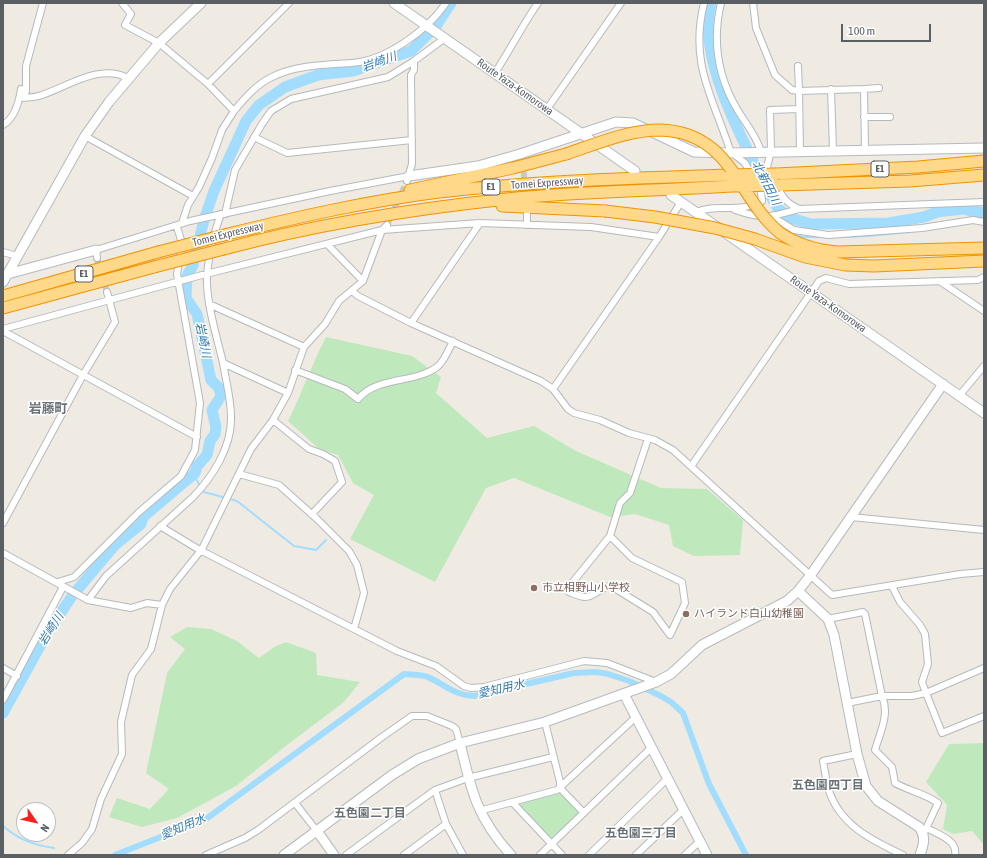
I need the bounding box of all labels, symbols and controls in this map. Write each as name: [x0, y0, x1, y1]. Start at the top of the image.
scale bar: [843, 16, 933, 42]
text: 100 m: [848, 24, 875, 38]
water label: 岩崎川: [360, 49, 398, 75]
street label: Route Yaza-Komorowa: [474, 56, 556, 118]
water label: 北新田川: [749, 158, 783, 208]
road number: E1: [871, 161, 889, 177]
street label: Tomei Expressway: [510, 174, 584, 192]
road number: E1: [482, 179, 500, 195]
street label: Tomei Expressway: [191, 219, 265, 249]
road number: E1: [75, 266, 93, 282]
street label: Route Yaza-Komorowa: [787, 273, 869, 335]
water label: 岩崎川: [192, 321, 214, 359]
district label: 岩藤町: [29, 401, 67, 417]
place label: 市立相野山小学校: [542, 581, 630, 595]
marker: 市立相野山小学校: [529, 583, 539, 593]
place label: ハイランド白山幼稚園: [694, 607, 804, 621]
marker: ハイランド白山幼稚園: [681, 609, 691, 619]
water label: 岩崎川: [35, 610, 67, 648]
water label: 愛知用水: [476, 677, 526, 701]
district label: 五色園四丁目: [792, 778, 864, 792]
north arrow: [16, 802, 56, 842]
district label: 五色園二丁目: [334, 806, 406, 820]
water label: 愛知用水: [158, 811, 208, 843]
text: N: [38, 822, 52, 834]
district label: 五色園三丁目: [605, 826, 677, 840]

